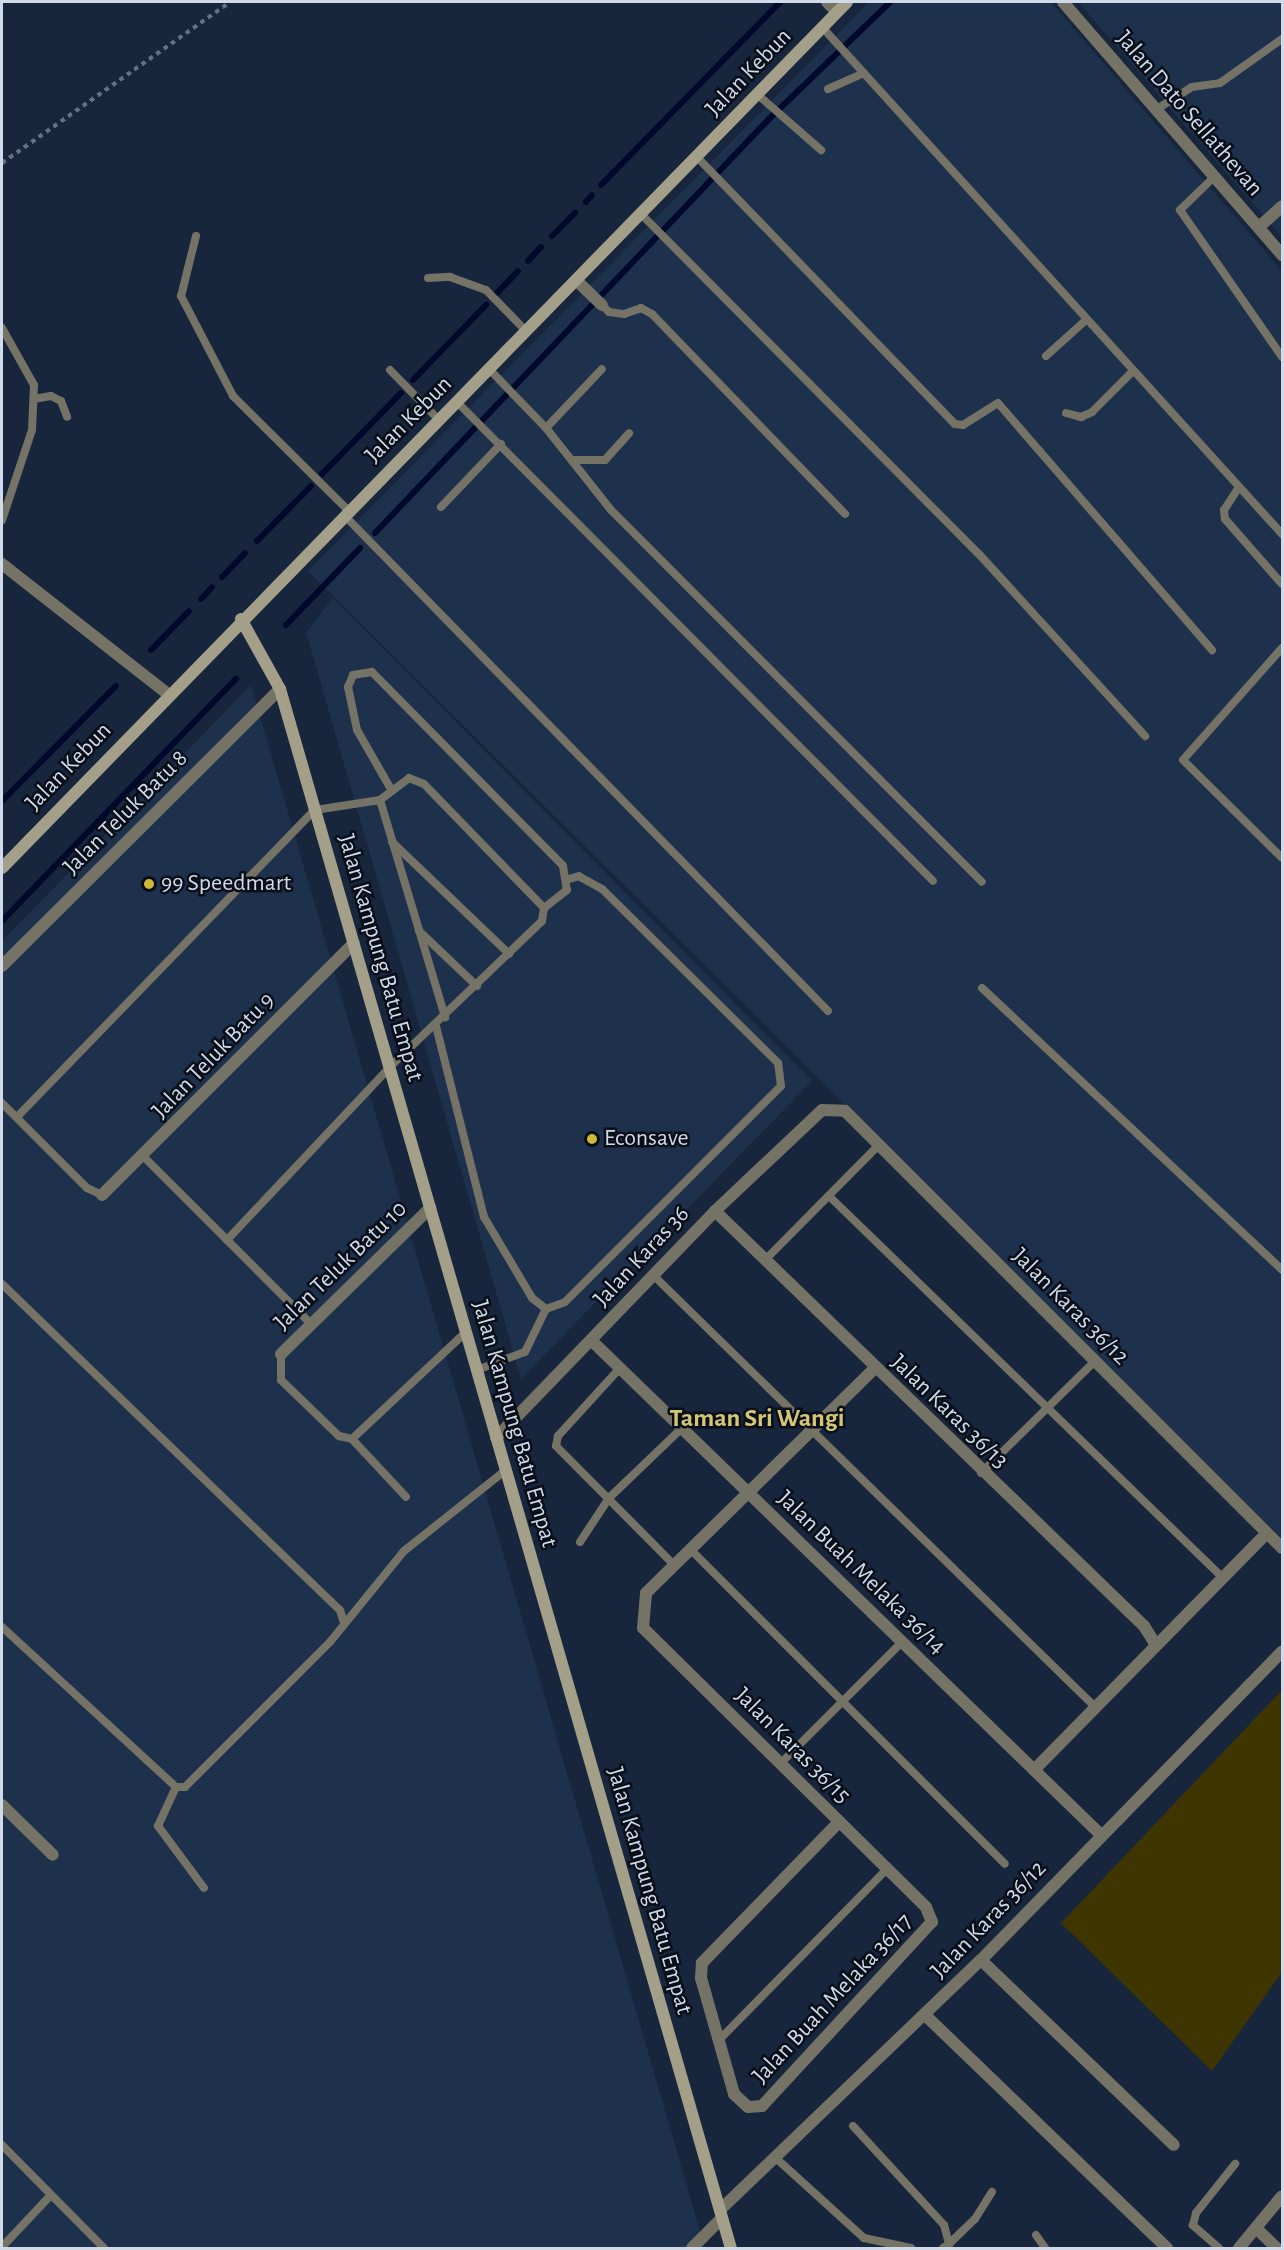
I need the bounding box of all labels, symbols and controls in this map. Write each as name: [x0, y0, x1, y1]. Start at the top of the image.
street label: Jalan Kebun: [700, 23, 798, 123]
street label: Jalan Dato Sellathevan: [1109, 25, 1269, 203]
street label: Jalan Kebun: [359, 370, 459, 470]
street label: Jalan Kebun: [20, 717, 118, 817]
street label: Jalan Teluk Batu 8: [58, 745, 194, 881]
street label: Jalan Kampung Batu Empat: [331, 831, 429, 1085]
place label: 99 Speedmart: [161, 870, 291, 898]
marker: 99 Speedmart: [142, 877, 156, 891]
street label: Jalan Teluk Batu 9: [146, 987, 282, 1125]
place label: Econsave: [604, 1125, 689, 1153]
marker: Econsave: [585, 1132, 599, 1146]
street label: Jalan Teluk Batu 10: [268, 1195, 414, 1337]
street label: Jalan Karas 36: [588, 1201, 696, 1313]
street label: Jalan Karas 36/12: [1006, 1243, 1134, 1371]
street label: Jalan Kampung Batu Empat: [465, 1297, 563, 1551]
street label: Jalan Karas 36/13: [884, 1349, 1014, 1475]
district label: Taman Sri Wangi: [669, 1403, 845, 1435]
street label: Jalan Buah Melaka 36/14: [771, 1485, 951, 1661]
street label: Jalan Karas 36/15: [728, 1682, 856, 1810]
street label: Jalan Kampung Batu Empat: [600, 1764, 698, 2018]
street label: Jalan Karas 36/12: [925, 1855, 1053, 1985]
street label: Jalan Buah Melaka 36/17: [747, 1908, 919, 2090]

